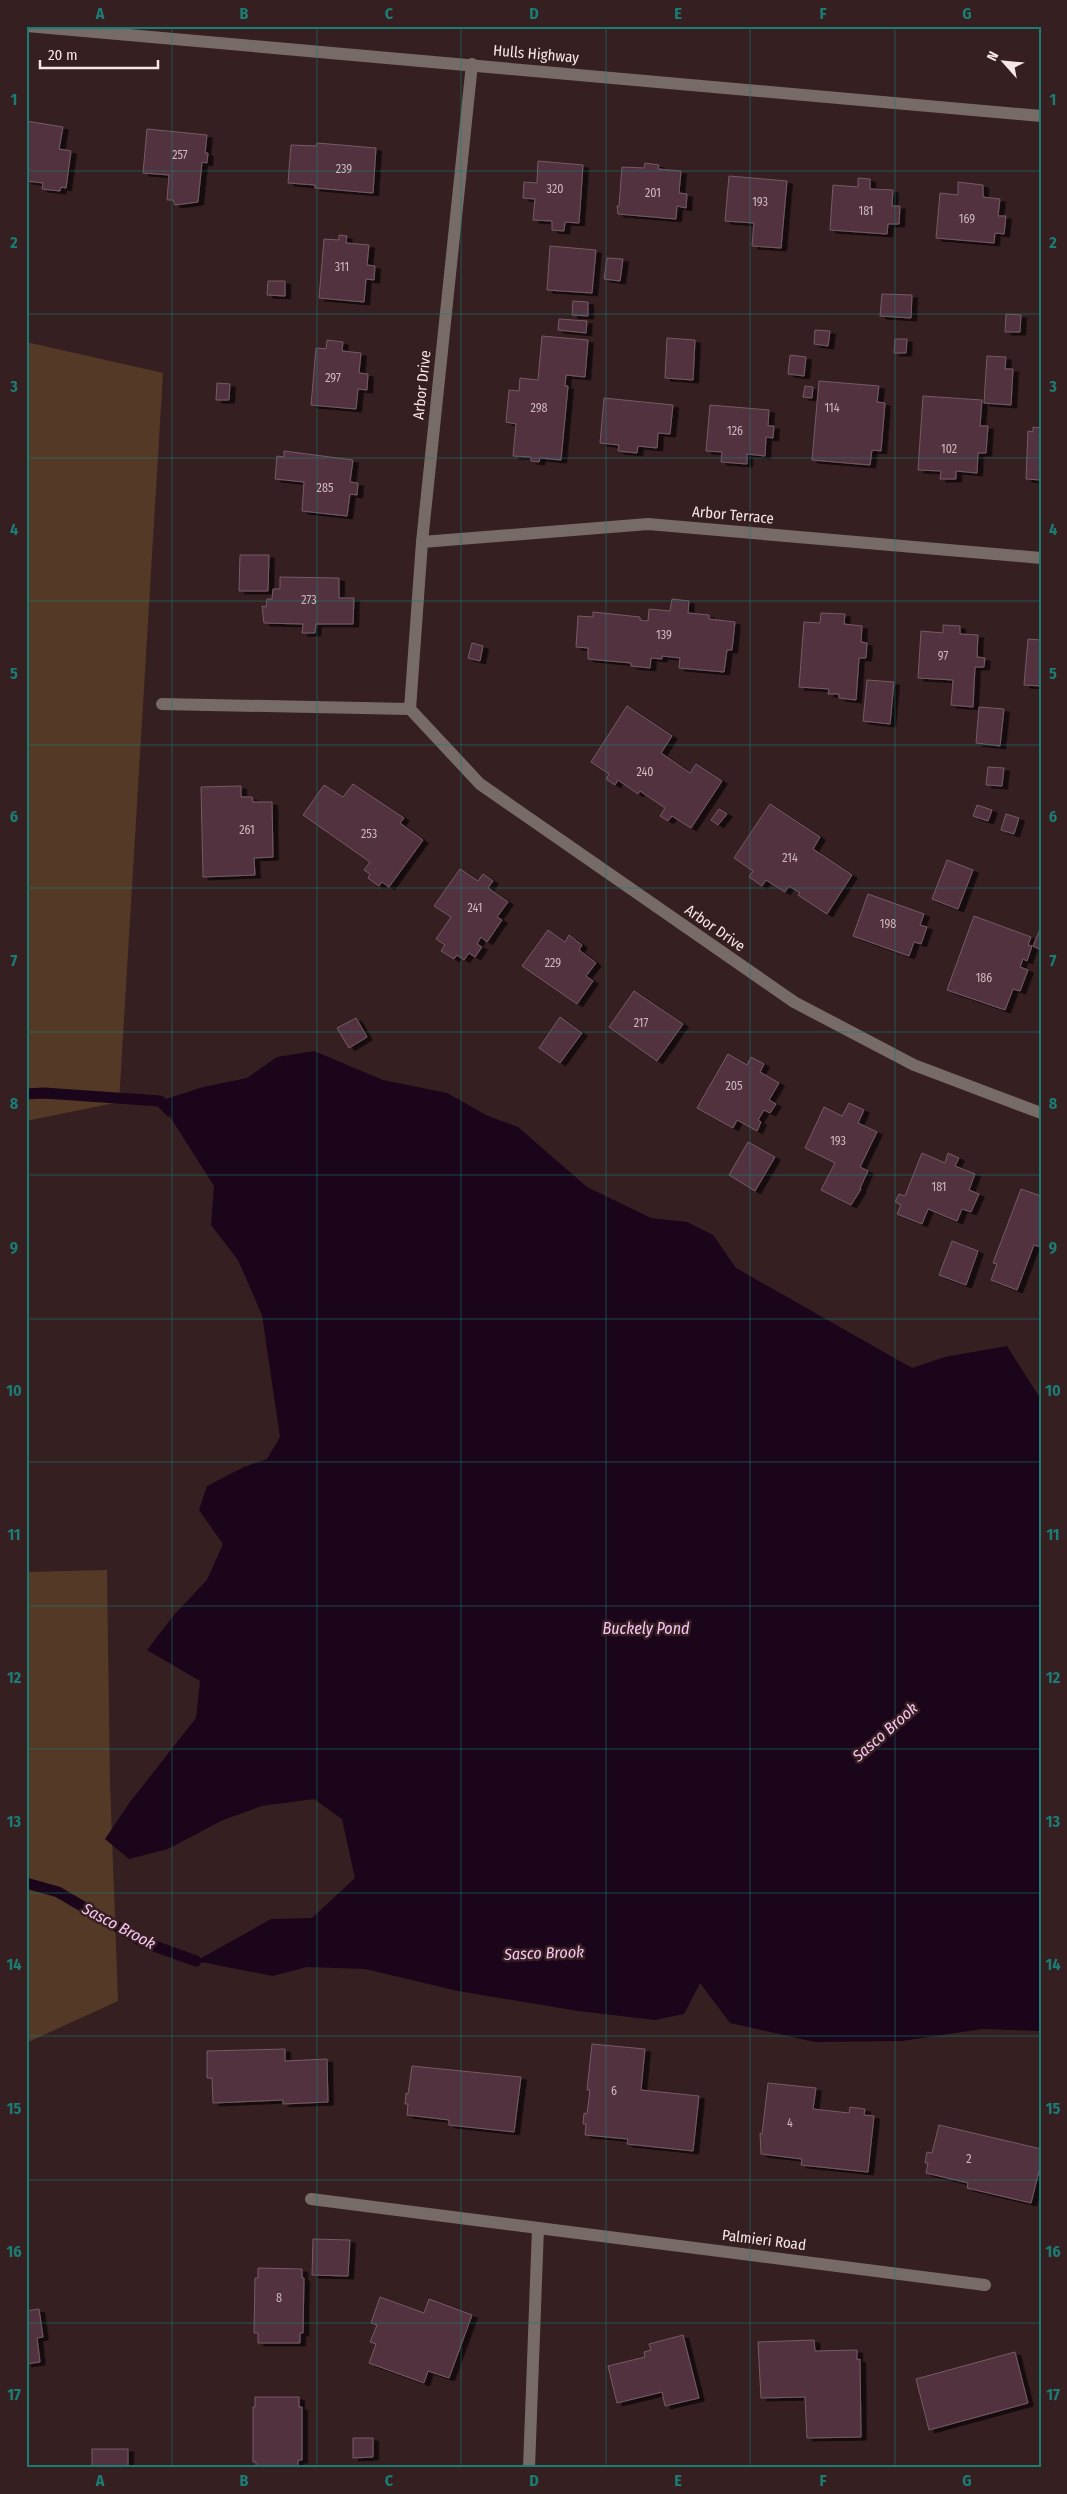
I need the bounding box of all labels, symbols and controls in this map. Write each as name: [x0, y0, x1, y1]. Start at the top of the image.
text: A: [95, 4, 105, 23]
text: B: [240, 4, 249, 23]
text: C: [385, 4, 394, 23]
text: D: [529, 4, 539, 23]
text: E: [674, 4, 682, 23]
text: F: [819, 4, 827, 23]
text: G: [962, 4, 972, 23]
scale bar: [40, 38, 158, 70]
north arrow: [980, 38, 1030, 88]
street label: Hulls Highway: [492, 41, 580, 67]
text: 20 m: [48, 46, 78, 64]
text: N: [983, 49, 1002, 64]
text: 1: [11, 90, 17, 109]
text: 1: [1050, 90, 1056, 109]
house number: 257: [172, 148, 188, 162]
house number: 239: [336, 162, 352, 176]
house number: 320: [547, 182, 563, 196]
house number: 201: [645, 186, 661, 200]
house number: 193: [752, 195, 768, 209]
house number: 181: [858, 204, 874, 218]
house number: 169: [959, 212, 975, 226]
text: 2: [9, 233, 18, 252]
text: 2: [1048, 233, 1057, 252]
house number: 311: [335, 260, 349, 274]
street label: Arbor Drive: [409, 349, 435, 421]
house number: 297: [325, 371, 341, 385]
text: 3: [9, 377, 18, 396]
text: 3: [1048, 377, 1057, 396]
house number: 298: [530, 401, 548, 415]
house number: 114: [824, 401, 840, 415]
house number: 126: [727, 424, 743, 438]
house number: 102: [941, 442, 957, 456]
house number: 285: [317, 481, 334, 495]
street label: Arbor Terrace: [691, 502, 775, 528]
text: 4: [10, 520, 18, 539]
text: 4: [1049, 520, 1057, 539]
house number: 273: [301, 593, 317, 607]
house number: 139: [656, 628, 672, 642]
house number: 97: [938, 649, 948, 663]
text: 5: [10, 664, 18, 683]
text: 5: [1049, 664, 1057, 683]
house number: 240: [636, 765, 654, 779]
text: 6: [10, 807, 18, 826]
text: 6: [1049, 807, 1057, 826]
house number: 261: [239, 823, 255, 837]
house number: 253: [361, 827, 377, 841]
house number: 214: [782, 851, 798, 865]
house number: 241: [468, 901, 482, 915]
street label: Arbor Drive: [681, 901, 749, 955]
house number: 198: [880, 917, 896, 931]
text: 7: [11, 951, 18, 970]
text: 7: [1050, 951, 1057, 970]
house number: 229: [545, 956, 561, 970]
house number: 186: [976, 971, 992, 985]
house number: 217: [634, 1016, 648, 1030]
house number: 205: [725, 1079, 743, 1093]
text: 8: [10, 1094, 19, 1113]
text: 8: [1049, 1094, 1058, 1113]
house number: 193: [830, 1134, 846, 1148]
house number: 181: [931, 1180, 947, 1194]
text: 9: [10, 1238, 18, 1257]
text: 9: [1049, 1238, 1057, 1257]
text: 10: [6, 1381, 22, 1400]
text: 10: [1045, 1381, 1061, 1400]
text: 11: [7, 1525, 21, 1544]
text: 11: [1046, 1525, 1060, 1544]
water label: Buckely Pond: [602, 1619, 690, 1638]
text: 12: [7, 1668, 22, 1687]
text: 12: [1046, 1668, 1061, 1687]
water label: Sasco Brook: [848, 1699, 921, 1766]
text: 13: [7, 1812, 22, 1831]
text: 13: [1046, 1812, 1061, 1831]
water label: Sasco Brook: [78, 1898, 159, 1953]
water label: Sasco Brook: [503, 1942, 584, 1964]
text: 14: [7, 1955, 22, 1974]
text: 14: [1046, 1955, 1061, 1974]
house number: 6: [611, 2084, 617, 2098]
text: 15: [7, 2099, 21, 2118]
text: 15: [1046, 2099, 1060, 2118]
house number: 4: [787, 2116, 793, 2130]
house number: 2: [966, 2152, 972, 2166]
street label: Palmieri Road: [721, 2226, 807, 2254]
text: 16: [6, 2242, 22, 2261]
text: 16: [1045, 2242, 1061, 2261]
house number: 8: [276, 2291, 282, 2305]
text: 17: [7, 2385, 21, 2404]
text: 17: [1046, 2385, 1060, 2404]
text: A: [95, 2471, 105, 2490]
text: B: [240, 2471, 249, 2490]
text: C: [385, 2471, 394, 2490]
text: D: [529, 2471, 539, 2490]
text: E: [674, 2471, 682, 2490]
text: F: [819, 2471, 827, 2490]
text: G: [962, 2471, 972, 2490]

